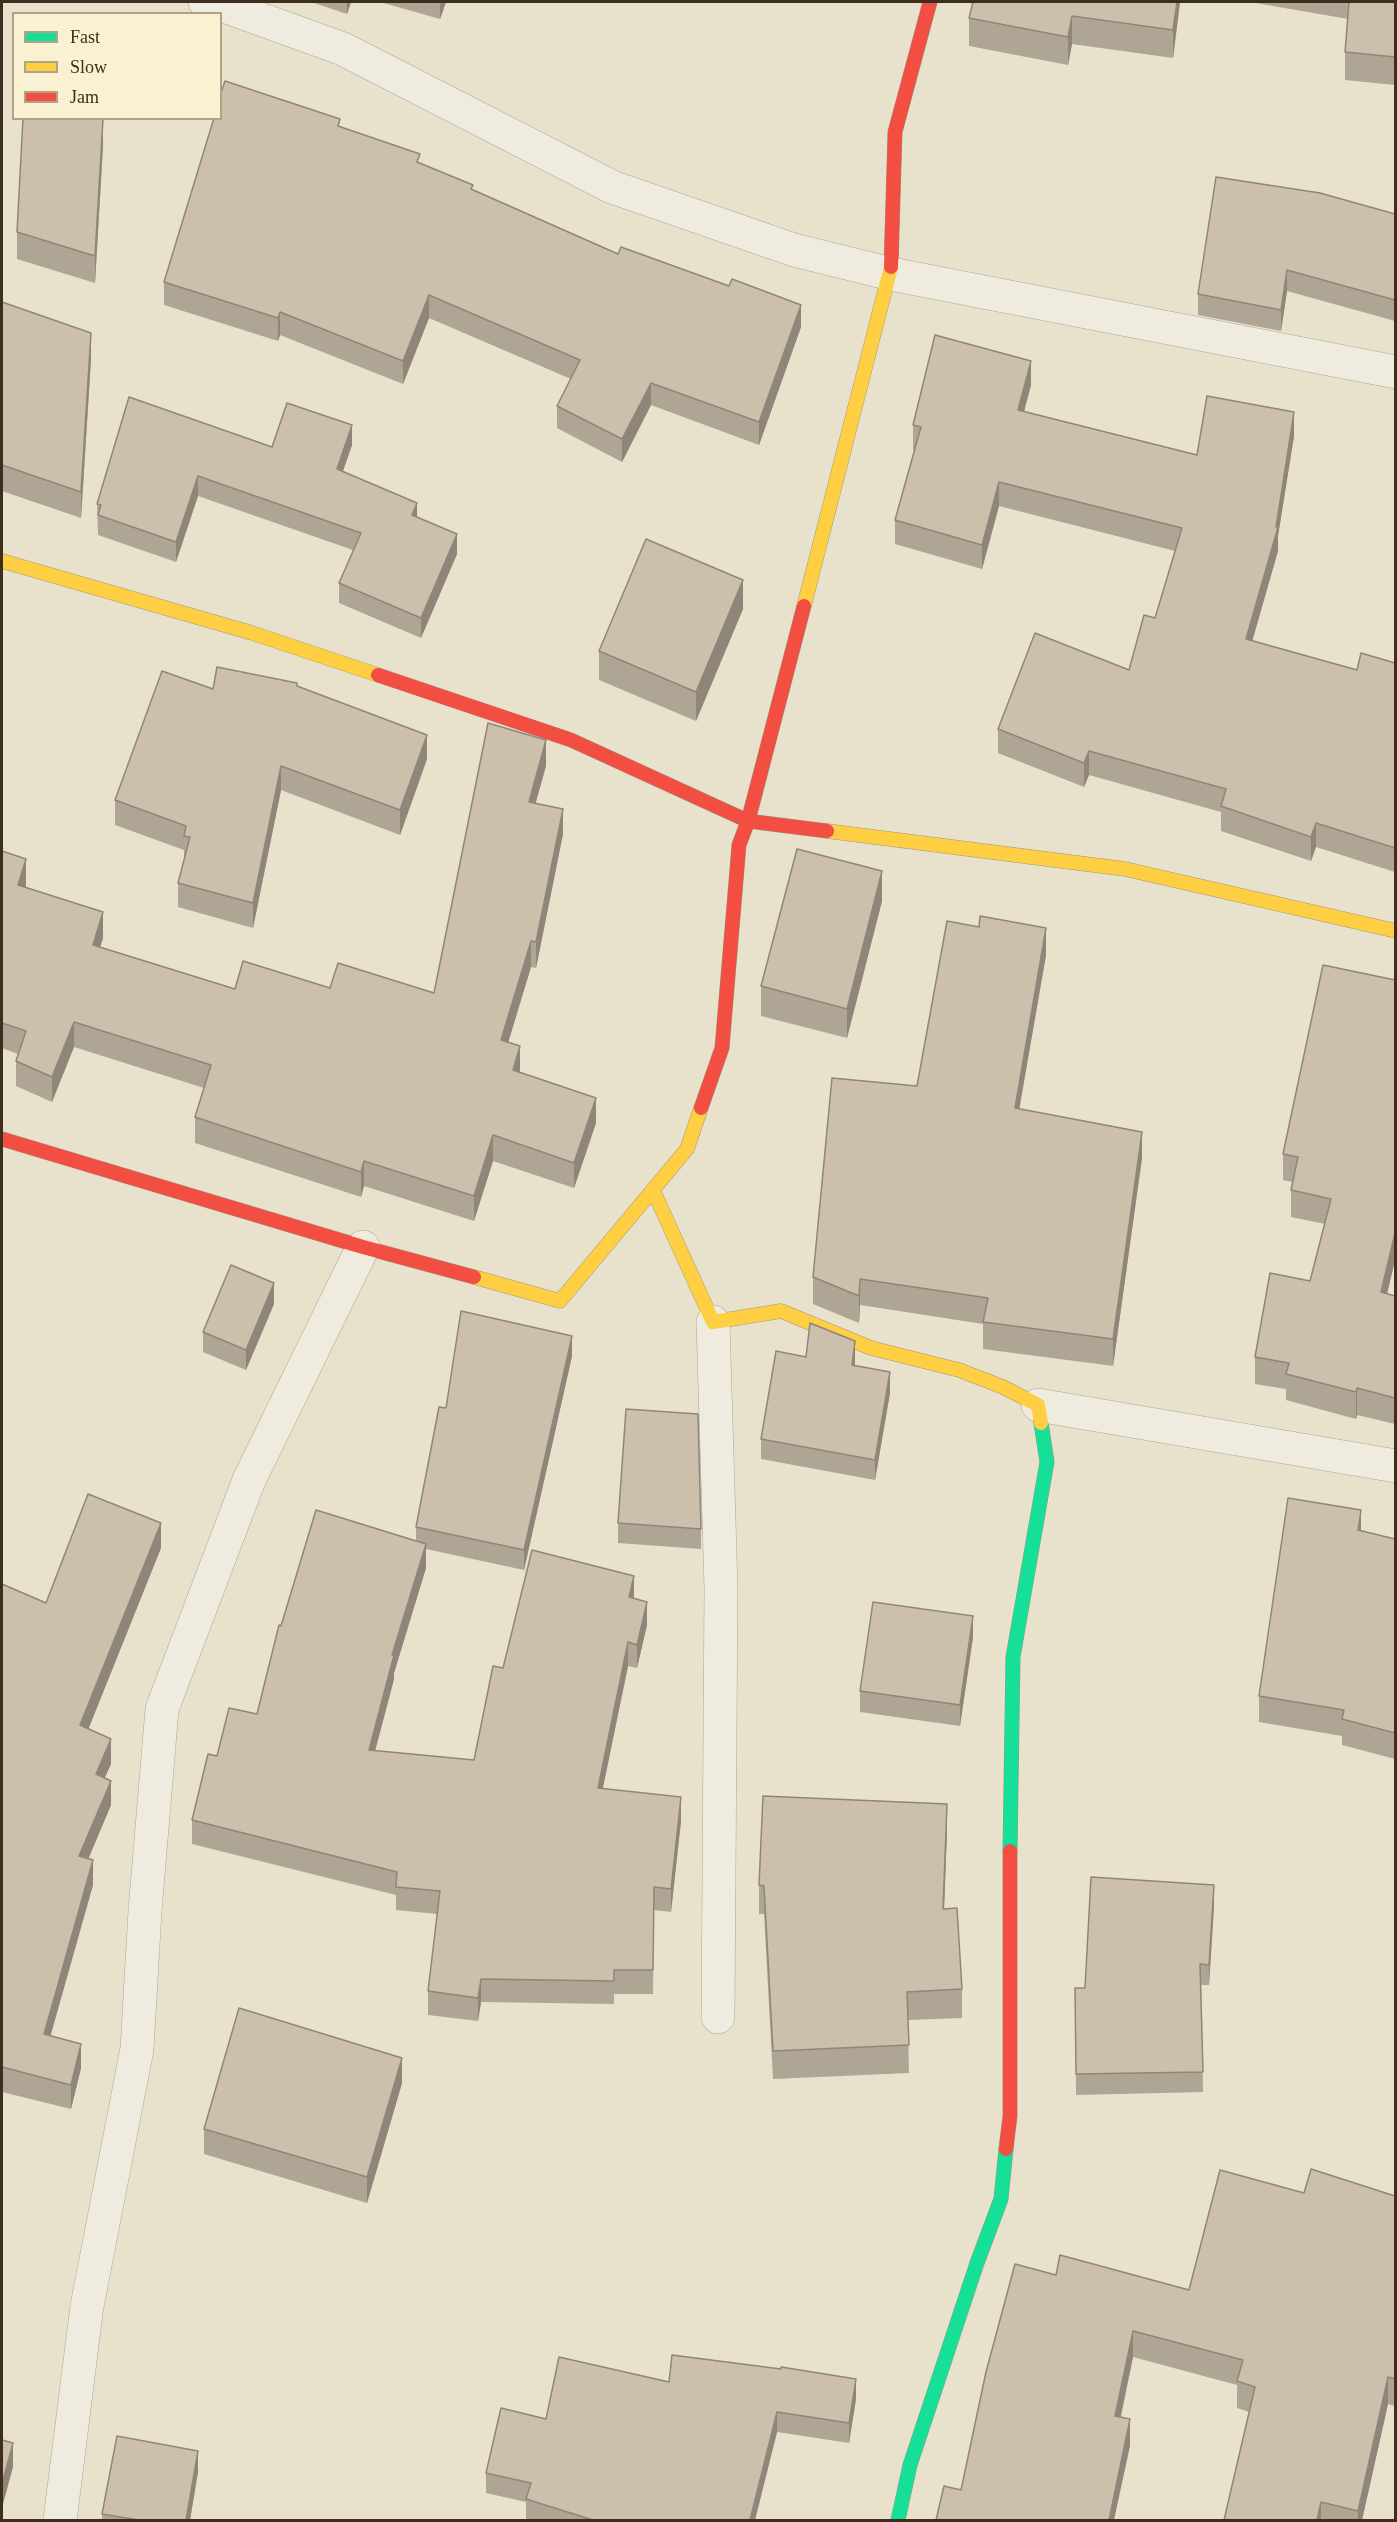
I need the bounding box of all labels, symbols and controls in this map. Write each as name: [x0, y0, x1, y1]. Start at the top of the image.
legend: [12, 12, 222, 120]
text: Fast: [70, 27, 100, 47]
text: Slow: [70, 57, 107, 77]
text: Jam: [70, 87, 99, 107]

